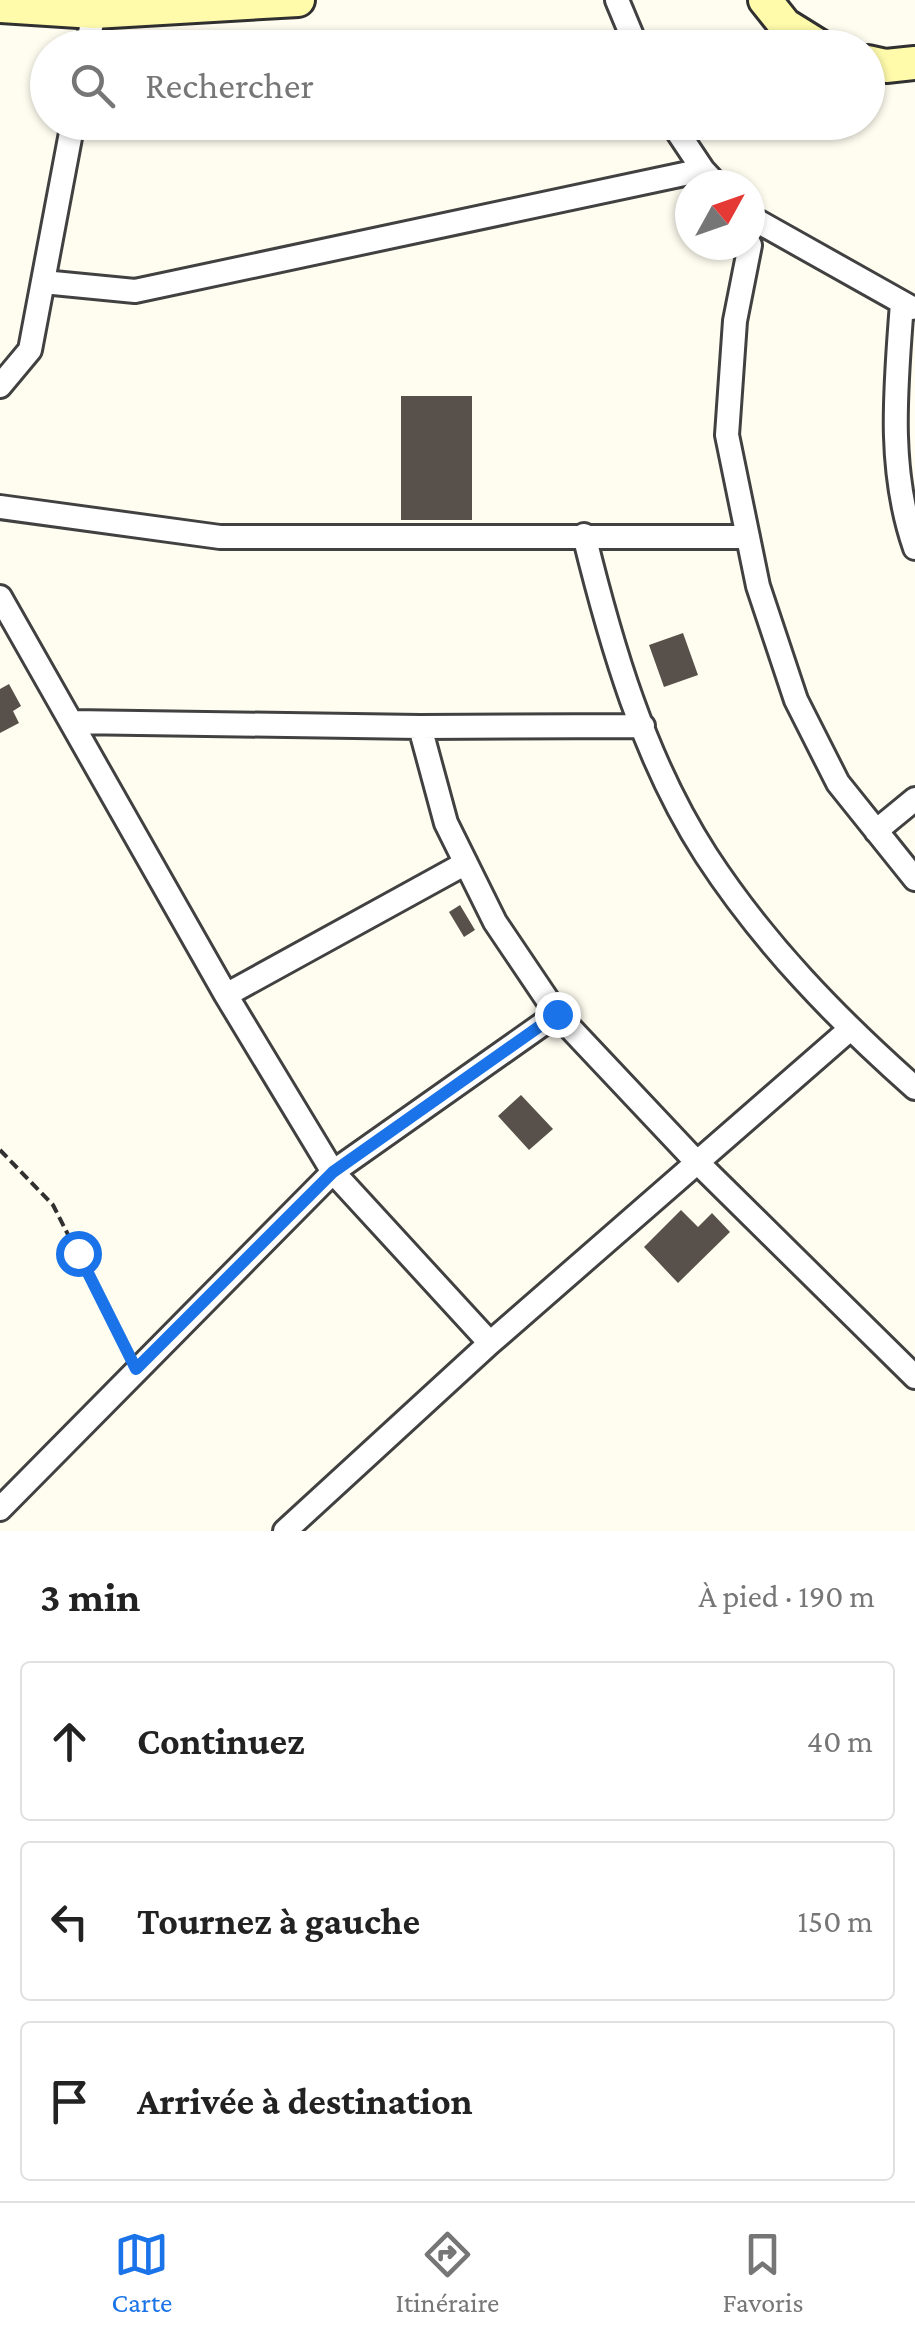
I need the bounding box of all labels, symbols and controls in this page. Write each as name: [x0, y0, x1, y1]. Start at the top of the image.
search box: [30, 30, 885, 140]
icon: search: [65, 58, 120, 113]
text: Rechercher: [145, 64, 314, 106]
north arrow: [675, 170, 765, 260]
route end: [535, 992, 581, 1038]
route start: [56, 1231, 102, 1277]
text: 3 min: [40, 1573, 140, 1620]
text: À pied · 190 m: [698, 1578, 875, 1614]
icon: ahead: [42, 1714, 97, 1769]
text: Continuez: [137, 1720, 305, 1762]
text: 40 m: [807, 1723, 873, 1759]
icon: left: [42, 1894, 97, 1949]
text: Tournez à gauche: [137, 1900, 420, 1942]
text: 150 m: [797, 1903, 873, 1939]
icon: arrive: [42, 2074, 97, 2129]
text: Arrivée à destination: [137, 2080, 473, 2122]
tab: Carte: [112, 2227, 172, 2318]
tab: Itinéraire: [396, 2227, 499, 2318]
tab: Favoris: [723, 2227, 803, 2318]

